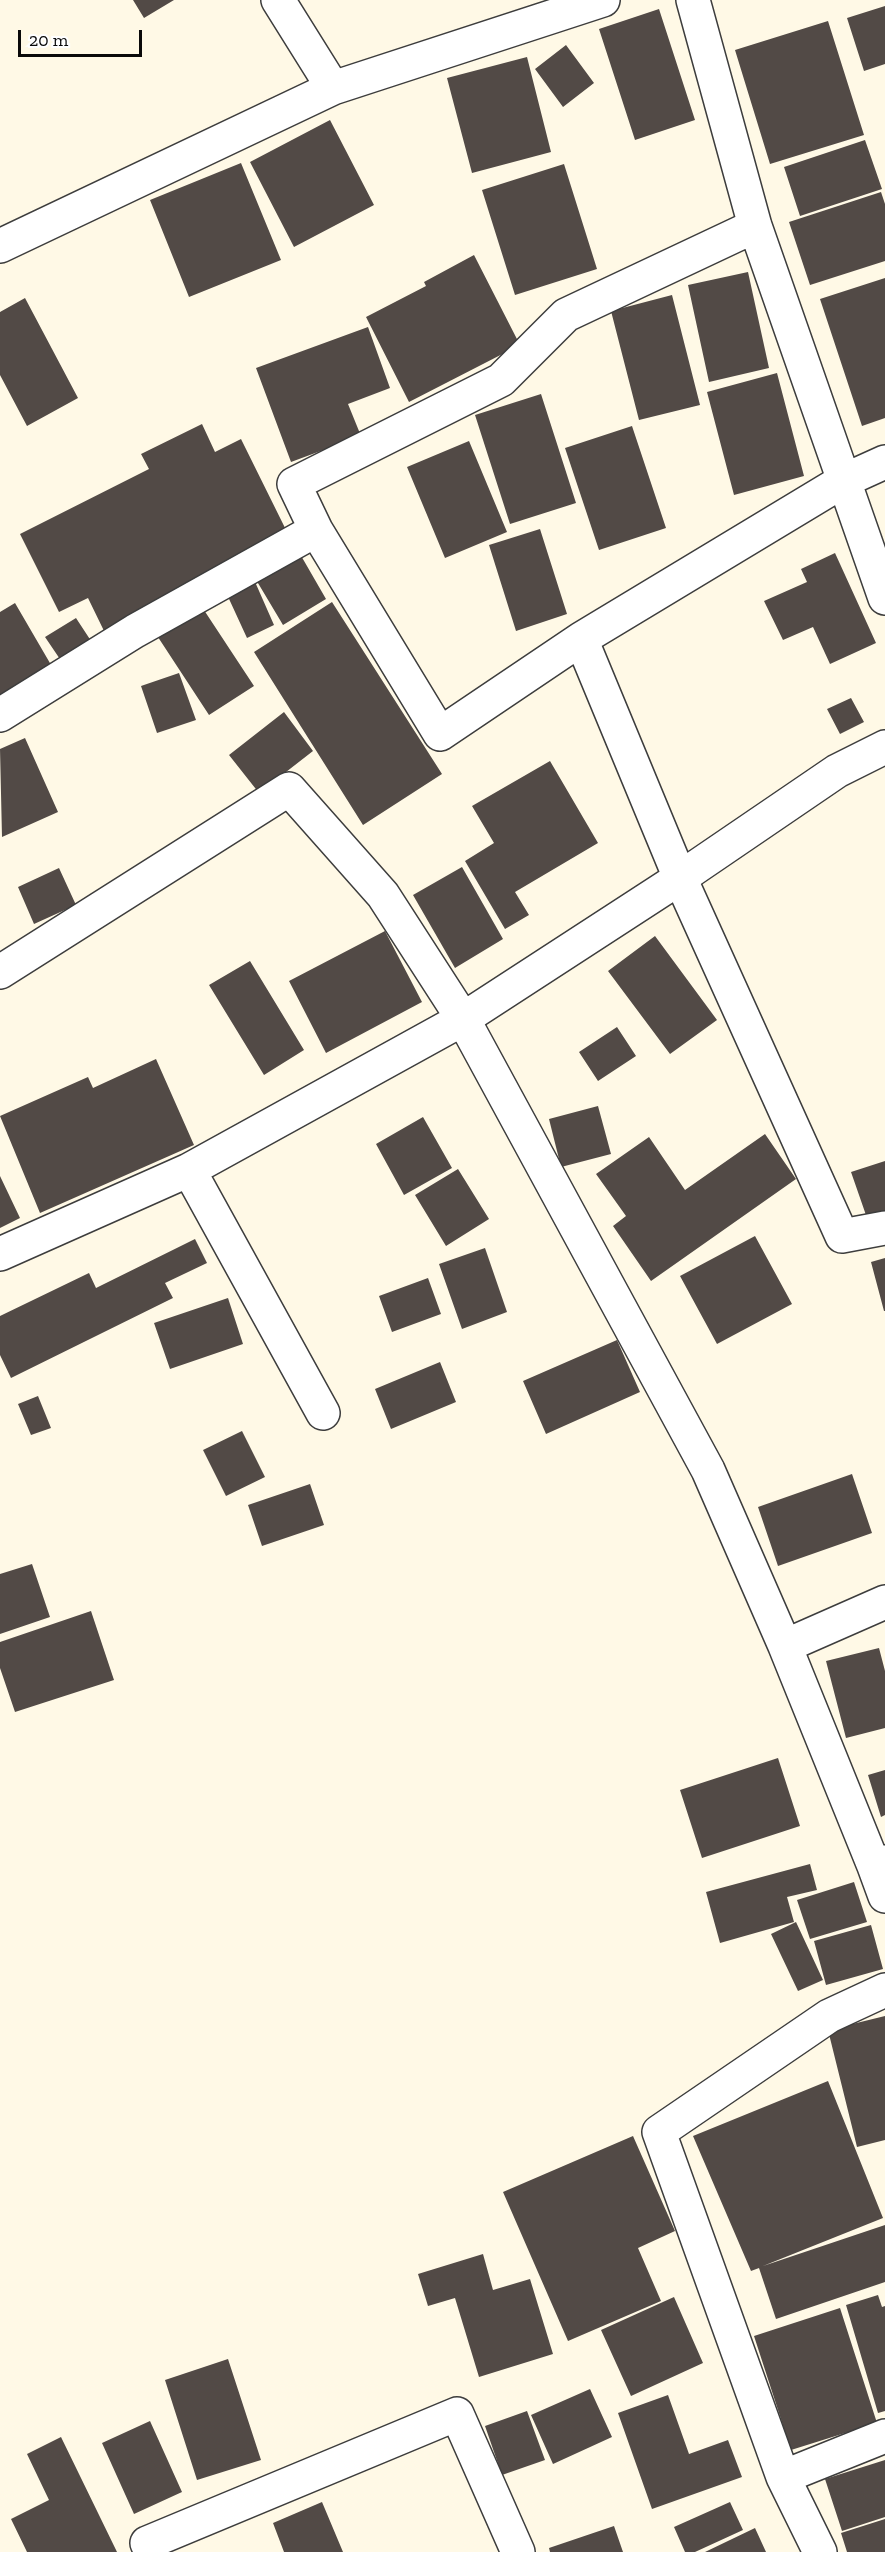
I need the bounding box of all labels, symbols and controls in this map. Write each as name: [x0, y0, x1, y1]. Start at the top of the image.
scale bar: [21, 18, 146, 56]
text: 20 m: [29, 29, 68, 51]

